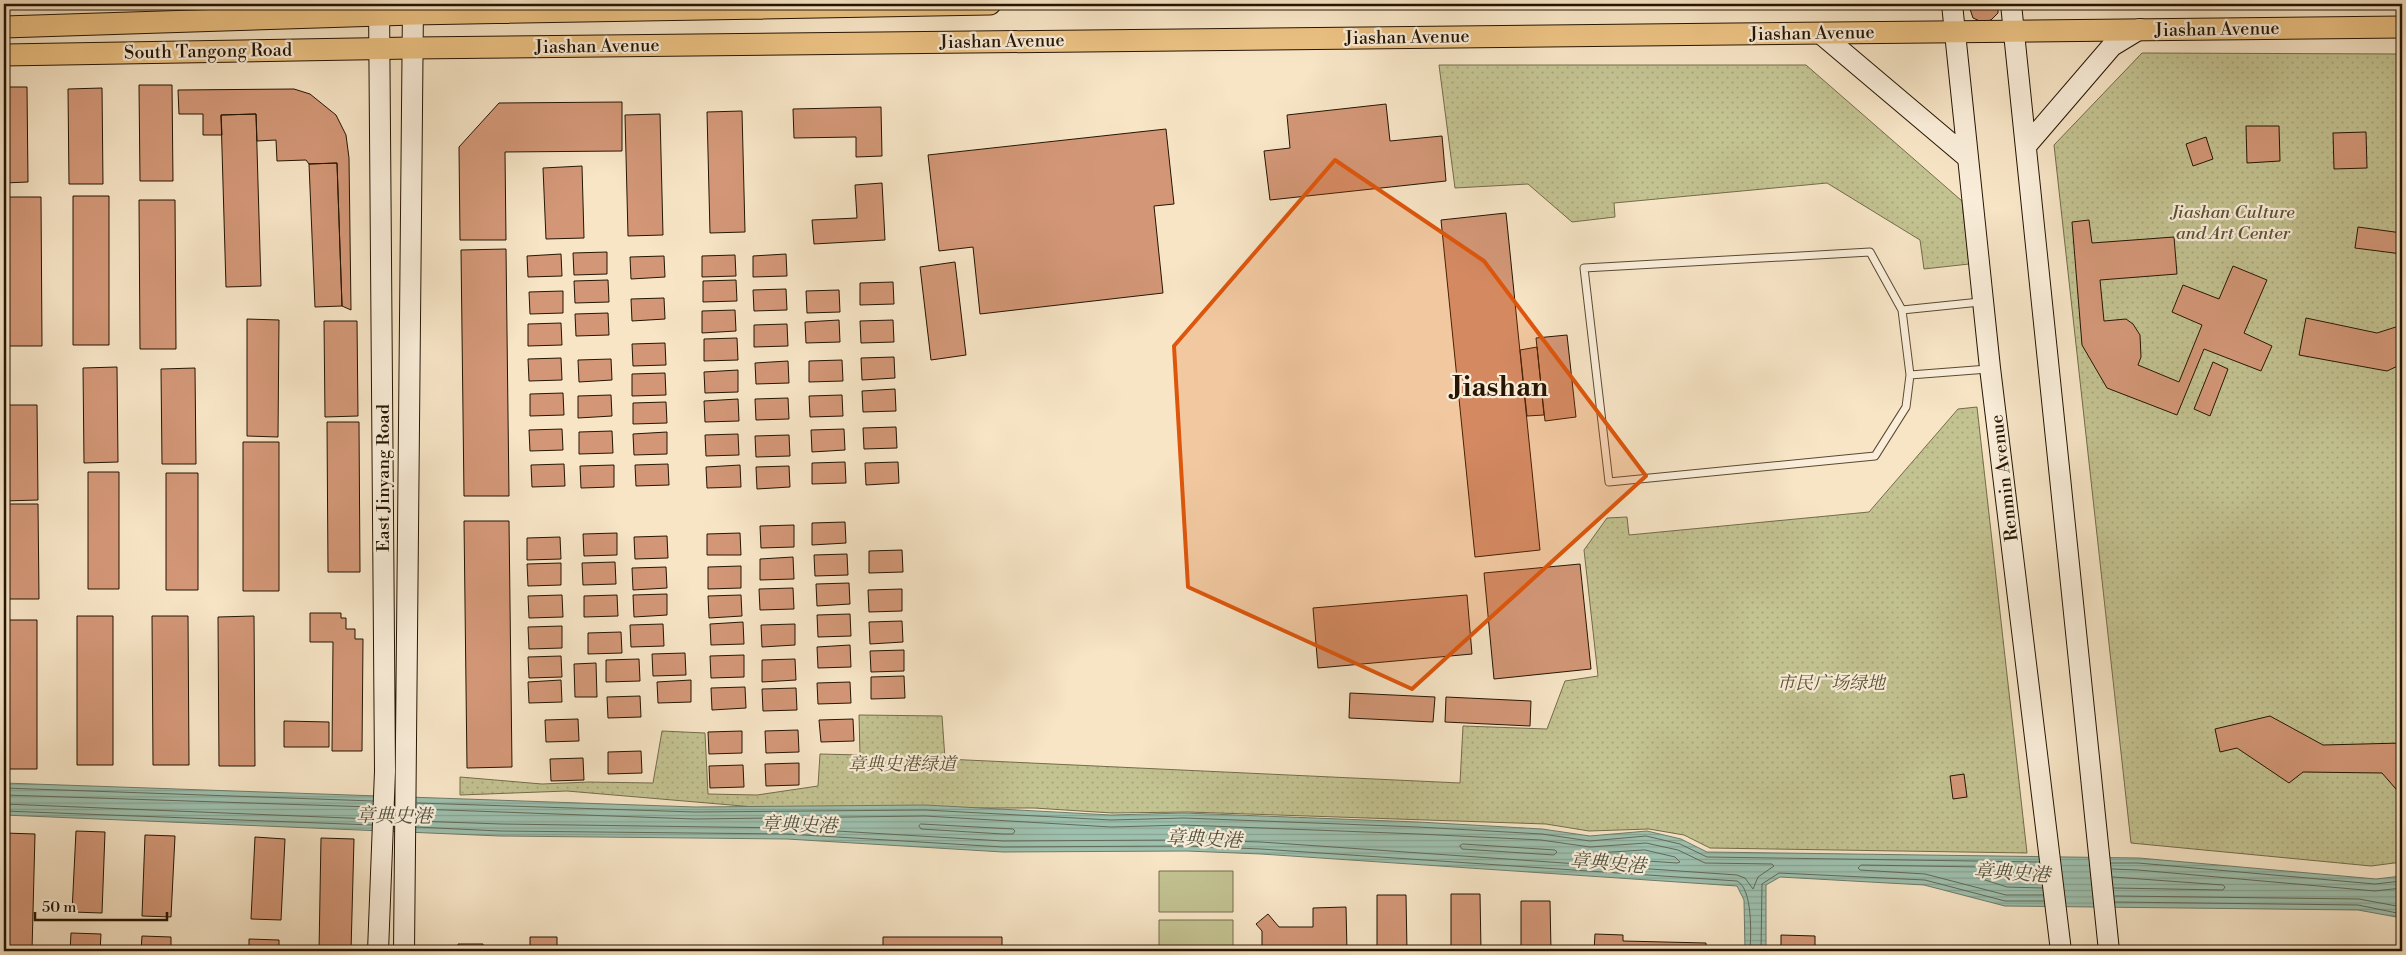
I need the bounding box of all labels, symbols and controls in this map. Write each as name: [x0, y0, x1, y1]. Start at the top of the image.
street label: Jiashan Avenue: [2153, 17, 2280, 42]
street label: Jiashan Avenue: [1748, 21, 1875, 46]
street label: Jiashan Avenue: [1343, 25, 1470, 50]
street label: Jiashan Avenue: [938, 29, 1065, 54]
street label: Jiashan Avenue: [533, 34, 660, 59]
street label: South Tangong Road: [124, 39, 293, 64]
park label: Jiashan Culture and Art Center: [2169, 201, 2295, 245]
district label: Jiashan: [1448, 370, 1548, 405]
street label: East Jinyang Road: [372, 403, 395, 552]
street label: Renmin Avenue: [1985, 413, 2024, 543]
park label: 市民广场绿地: [1777, 672, 1887, 695]
park label: 章典史港绿道: [848, 753, 959, 776]
water label: 章典史港: [356, 803, 435, 829]
water label: 章典史港: [761, 812, 840, 838]
water label: 章典史港: [1165, 825, 1246, 853]
water label: 章典史港: [1569, 848, 1650, 879]
water label: 章典史港: [1973, 858, 2054, 888]
scale bar: [35, 890, 168, 922]
text: 50 m: [42, 898, 76, 917]

